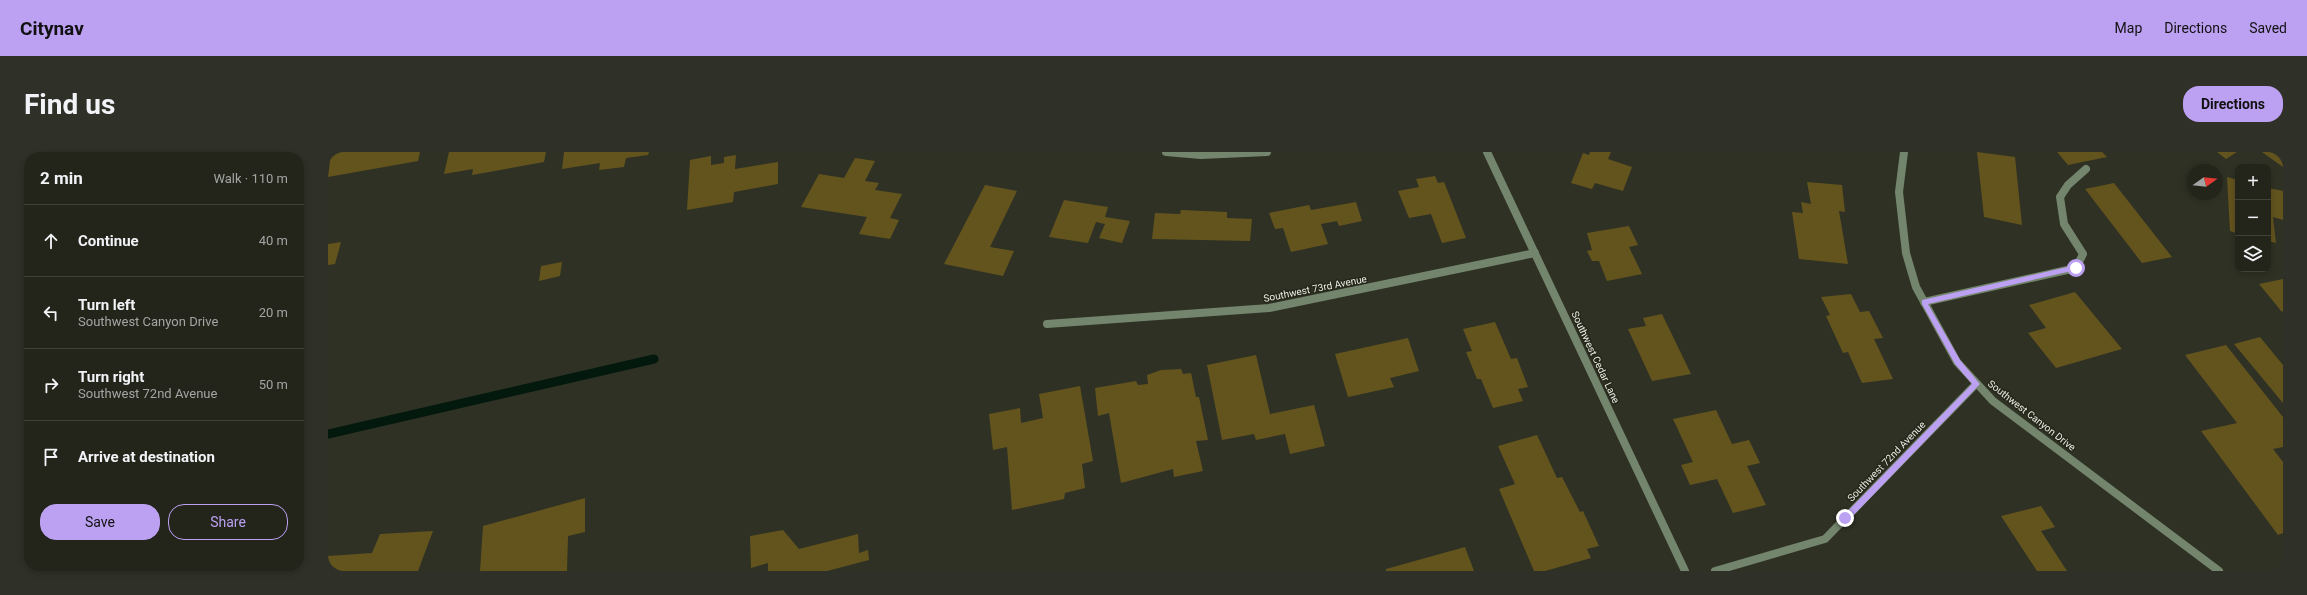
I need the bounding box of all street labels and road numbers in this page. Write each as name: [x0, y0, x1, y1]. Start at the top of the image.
street label: Southwest 73rd Avenue: [1262, 273, 1368, 304]
street label: Southwest Cedar Lane: [1569, 310, 1622, 405]
street label: Southwest Canyon Drive: [1986, 378, 2078, 453]
street label: Southwest 72nd Avenue: [1845, 419, 1928, 504]

